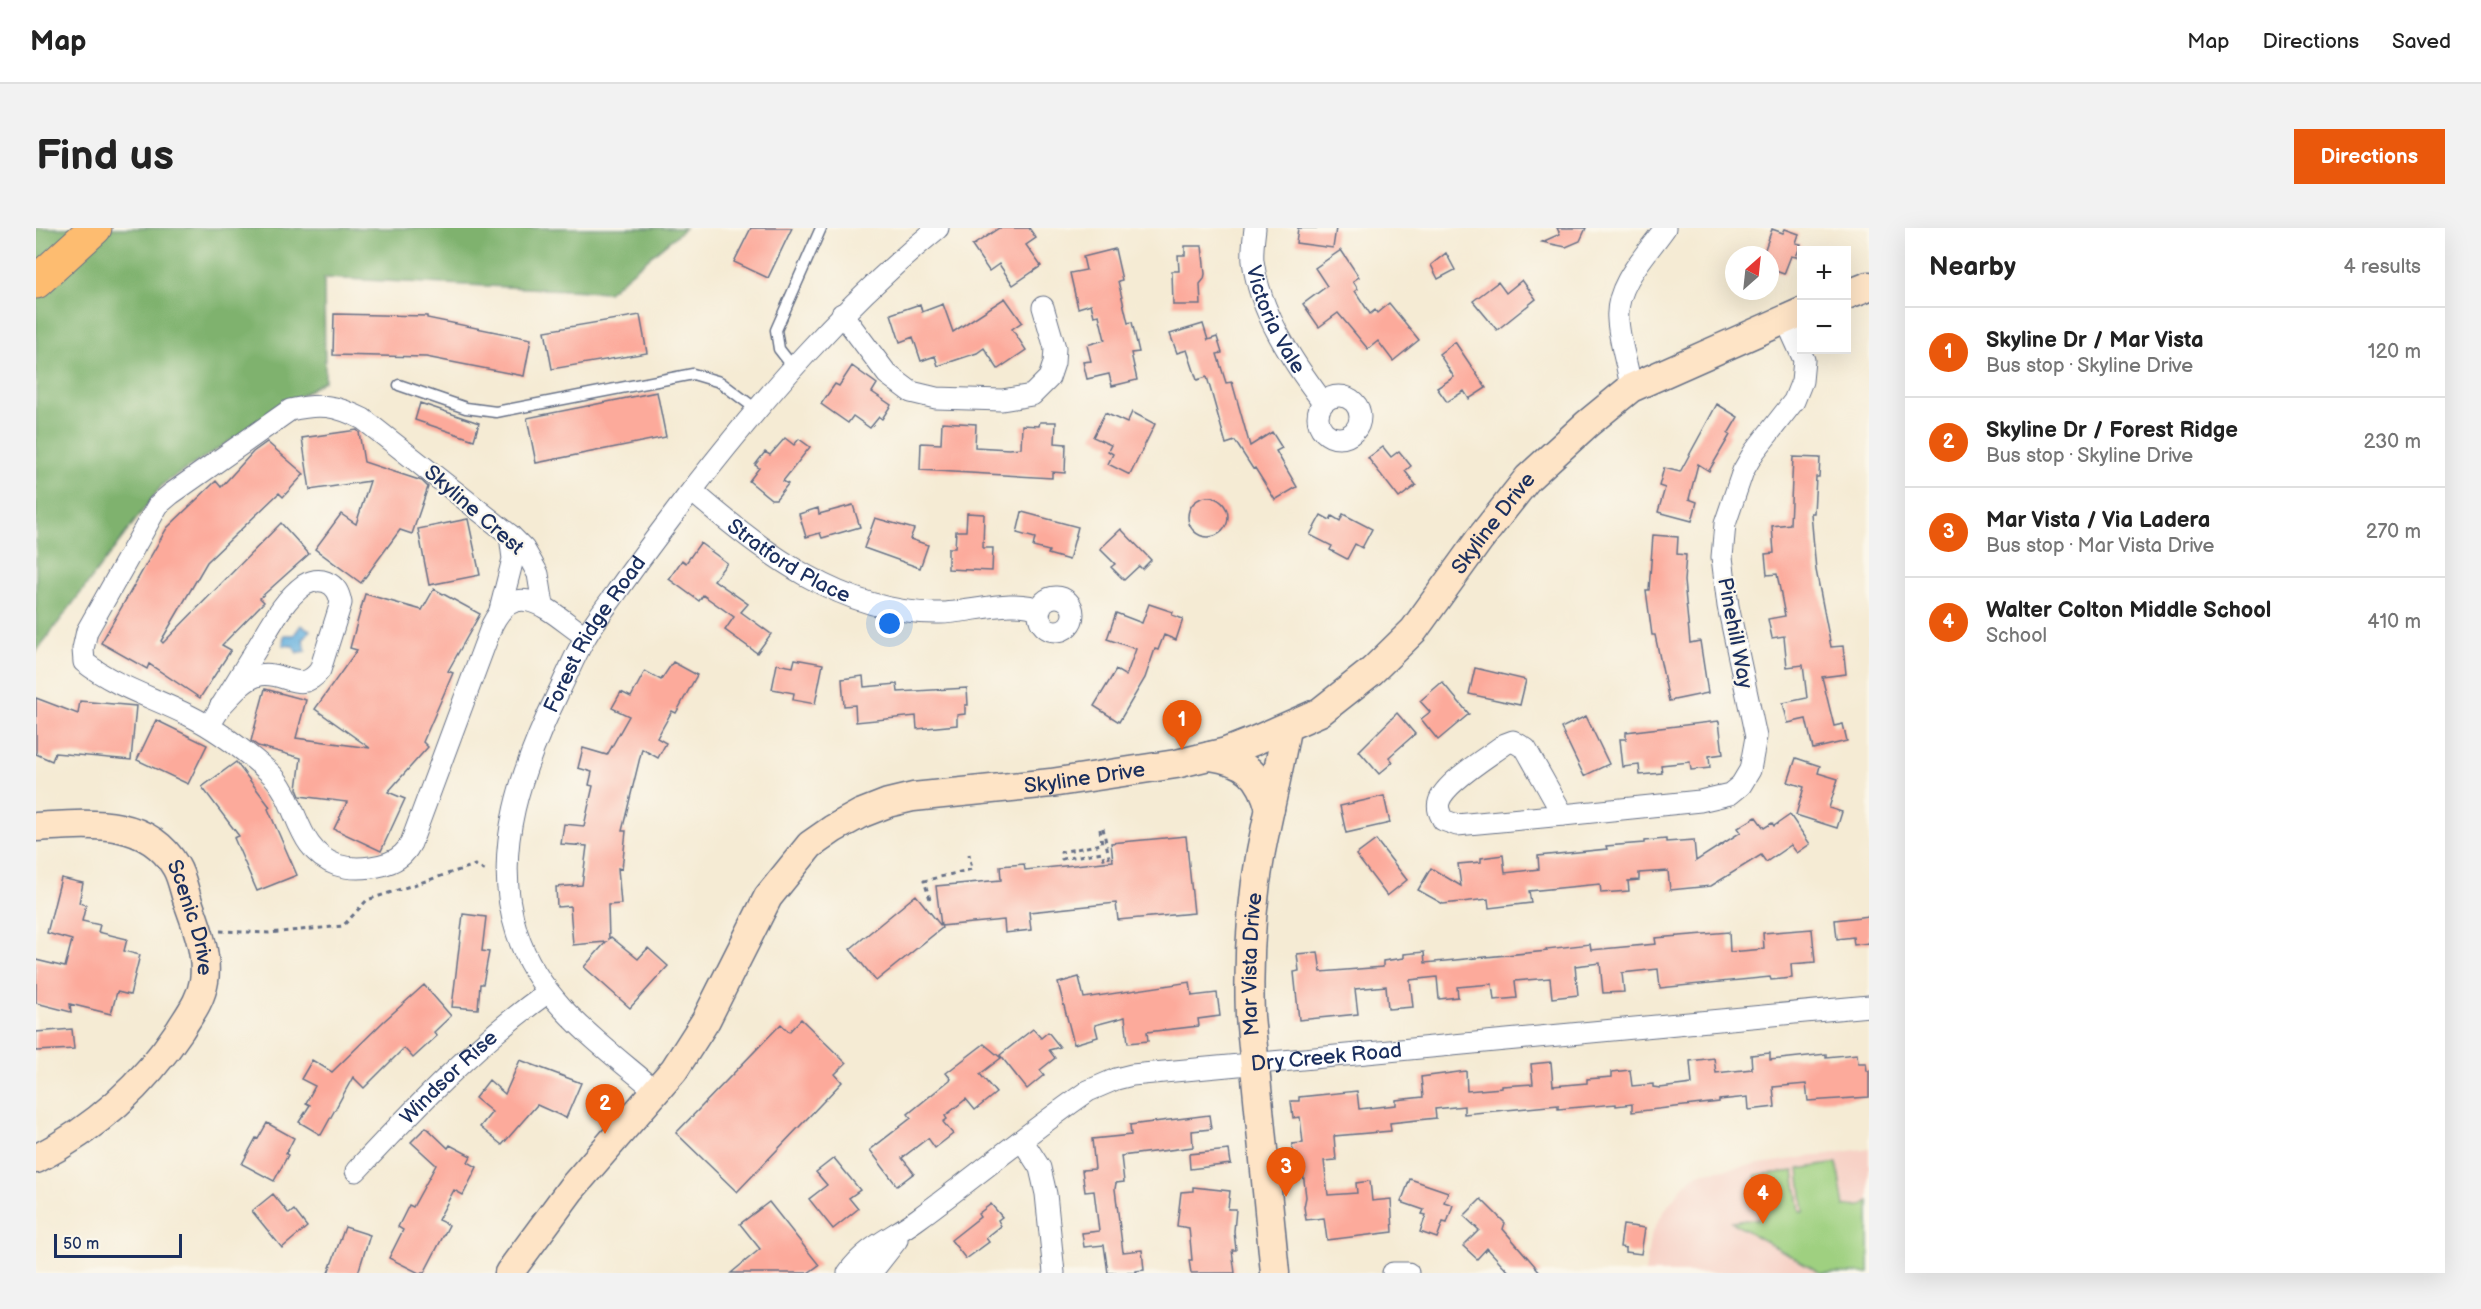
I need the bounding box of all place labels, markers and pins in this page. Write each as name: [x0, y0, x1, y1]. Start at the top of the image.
pin: 1: [1162, 700, 1202, 750]
pin: 2: [586, 1084, 624, 1134]
pin: 3: [1266, 1148, 1306, 1197]
pin: 4: [1744, 1174, 1782, 1224]

